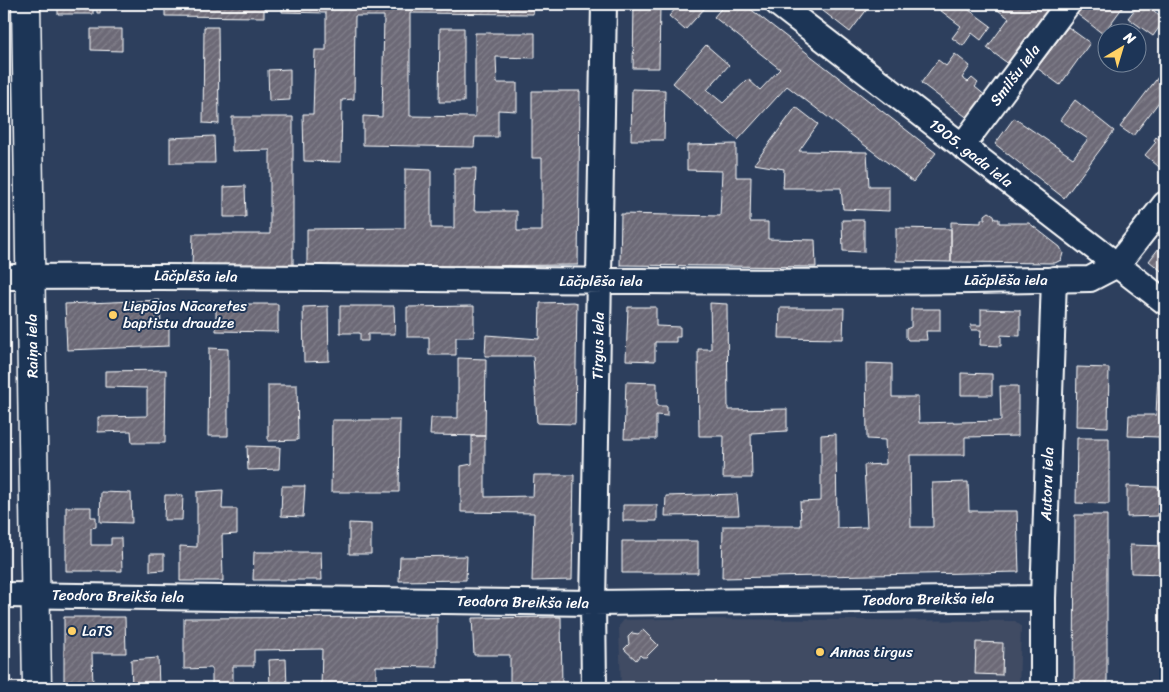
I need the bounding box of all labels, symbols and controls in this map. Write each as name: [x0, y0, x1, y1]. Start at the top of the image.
north arrow: [1096, 22, 1146, 72]
text: N: [1117, 25, 1141, 51]
street label: Smilšu iela: [983, 38, 1047, 112]
street label: 1905. gada iela: [923, 112, 1019, 195]
street label: Lāčplēša iela: [154, 262, 238, 290]
street label: Lāčplēša iela: [964, 267, 1048, 293]
street label: Lāčplēša iela: [559, 268, 643, 294]
place label: Liepājas Nācaretes baptistu draudze: [123, 293, 247, 336]
marker: Liepājas Nācaretes baptistu draudze: [107, 309, 119, 321]
street label: Tirgus iela: [584, 311, 612, 380]
street label: Raiņa iela: [18, 313, 46, 378]
street label: Autoru iela: [1033, 446, 1061, 522]
street label: Teodora Breikša iela: [52, 582, 185, 610]
street label: Teodora Breikša iela: [862, 585, 995, 613]
street label: Teodora Breikša iela: [457, 588, 590, 616]
place label: LaTS: [82, 618, 112, 644]
marker: LaTS: [66, 625, 78, 637]
place label: Annas tirgus: [829, 639, 913, 665]
marker: Annas tirgus: [814, 646, 826, 658]

